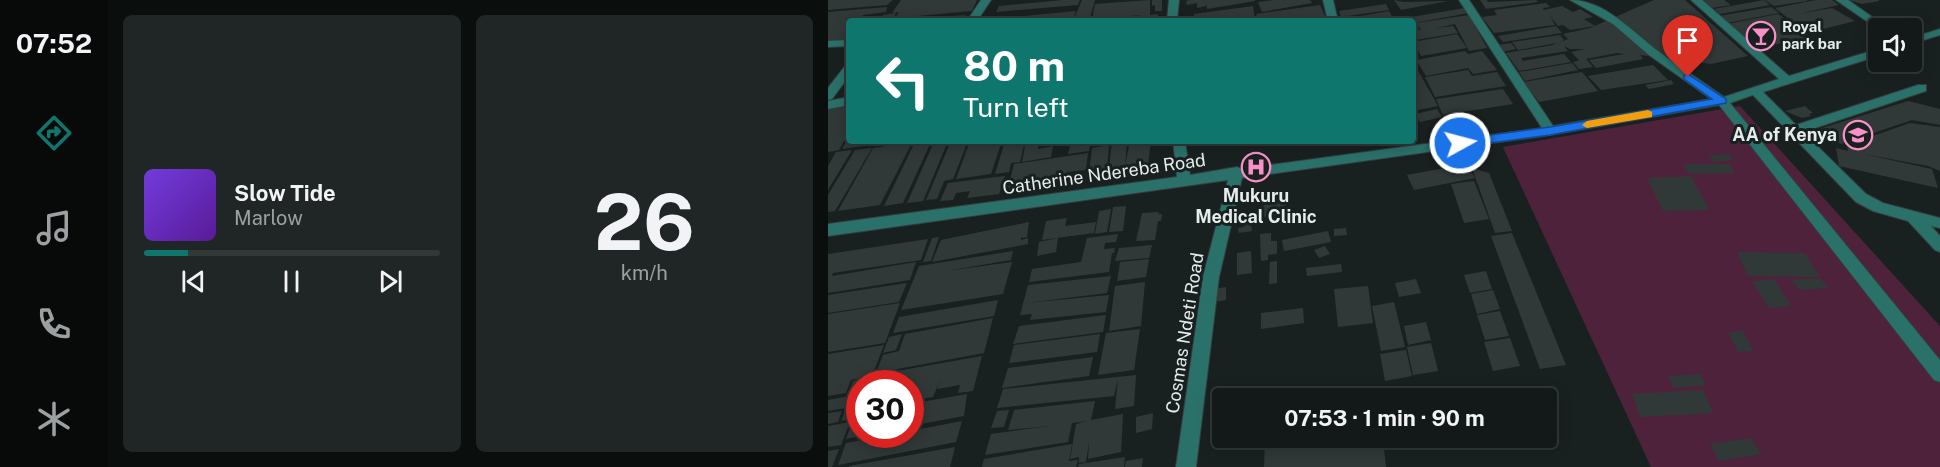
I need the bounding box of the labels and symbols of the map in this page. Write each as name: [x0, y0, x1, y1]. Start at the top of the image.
pin: [1662, 15, 1713, 77]
place label: Royal park bar: [1782, 18, 1842, 52]
bar icon: Royal park bar: [1745, 20, 1777, 52]
position arrow: [1428, 111, 1492, 175]
school or university icon: AA of Kenya: [1842, 119, 1874, 151]
place label: AA of Kenya: [1732, 124, 1837, 145]
street label: Catherine Ndereba Road: [1001, 149, 1207, 198]
hospital icon: Mukuru Medical Clinic: [1240, 151, 1272, 183]
place label: Mukuru Medical Clinic: [1195, 185, 1317, 227]
street label: Cosmas Ndeti Road: [1161, 251, 1208, 415]
speed limit sign: 30: [846, 370, 924, 448]

